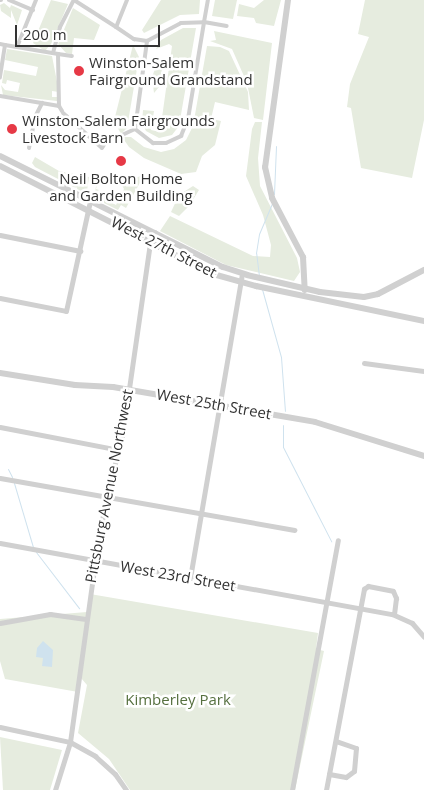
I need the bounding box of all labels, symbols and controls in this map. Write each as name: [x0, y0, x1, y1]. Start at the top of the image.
scale bar: [18, 15, 162, 47]
text: 200 m: [23, 24, 67, 44]
place label: Winston-Salem Fairground Grandstand: [89, 53, 253, 88]
marker: Winston-Salem Fairground Grandstand: [73, 65, 85, 77]
place label: Winston-Salem Fairgrounds Livestock Barn: [22, 111, 215, 146]
marker: Winston-Salem Fairgrounds Livestock Barn: [6, 123, 18, 135]
marker: Neil Bolton Home and Garden Building: [115, 155, 127, 167]
place label: Neil Bolton Home and Garden Building: [49, 169, 193, 204]
street label: West 27th Street: [108, 213, 220, 281]
street label: West 25th Street: [155, 385, 273, 423]
street label: Pittsburg Avenue Northwest: [81, 388, 137, 584]
street label: West 23rd Street: [119, 557, 237, 595]
park label: Kimberley Park: [125, 691, 231, 709]

